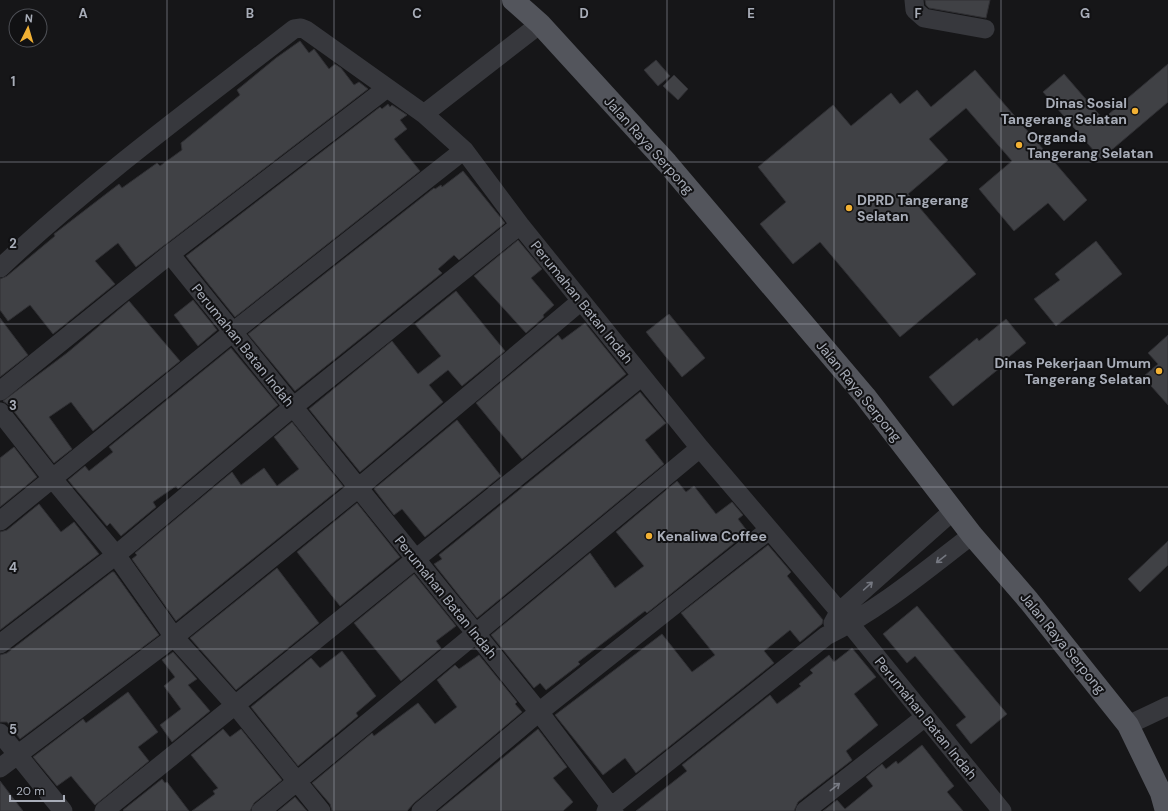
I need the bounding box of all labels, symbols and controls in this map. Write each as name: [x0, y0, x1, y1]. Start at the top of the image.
text: A: [78, 5, 88, 22]
text: B: [246, 5, 254, 22]
text: C: [412, 5, 422, 22]
text: D: [579, 5, 589, 22]
text: E: [747, 5, 755, 22]
text: F: [914, 5, 922, 22]
text: G: [1080, 5, 1090, 22]
north arrow: [8, 8, 48, 48]
text: N: [24, 11, 33, 25]
text: 1: [11, 73, 15, 90]
street label: Jalan Raya Serpong: [600, 92, 698, 198]
place label: Dinas Sosial Tangerang Selatan: [1001, 94, 1127, 128]
marker: Dinas Sosial Tangerang Selatan: [1130, 106, 1140, 116]
place label: Organda Tangerang Selatan: [1027, 128, 1153, 162]
marker: Organda Tangerang Selatan: [1014, 140, 1024, 150]
place label: DPRD Tangerang Selatan: [857, 191, 969, 225]
marker: DPRD Tangerang Selatan: [844, 203, 854, 213]
text: 2: [9, 235, 17, 252]
street label: Perumahan Batan Indah: [527, 237, 637, 367]
street label: Perumahan Batan Indah: [188, 280, 298, 410]
street label: Jalan Raya Serpong: [813, 337, 906, 446]
place label: Dinas Pekerjaan Umum Tangerang Selatan: [995, 354, 1151, 388]
marker: Dinas Pekerjaan Umum Tangerang Selatan: [1154, 366, 1164, 376]
text: 3: [9, 397, 17, 414]
place label: Kenaliwa Coffee: [657, 527, 767, 545]
marker: Kenaliwa Coffee: [644, 531, 654, 541]
street label: Perumahan Batan Indah: [391, 532, 501, 662]
one-way arrow: [936, 555, 947, 563]
text: 4: [9, 559, 17, 576]
one-way arrow: [863, 582, 873, 591]
street label: Jalan Raya Serpong: [1017, 589, 1110, 698]
street label: Perumahan Batan Indah: [871, 653, 981, 783]
text: 5: [9, 721, 17, 738]
scale bar: [10, 777, 64, 803]
text: 20 m: [16, 783, 45, 799]
one-way arrow: [830, 783, 841, 791]

